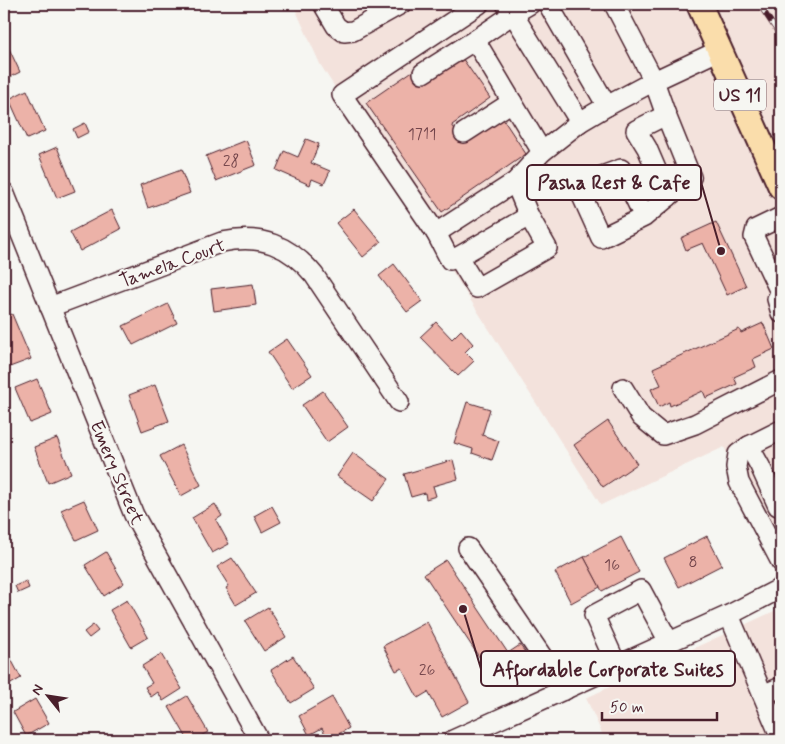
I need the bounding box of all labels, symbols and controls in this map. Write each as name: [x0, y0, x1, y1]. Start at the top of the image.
road number: US 11: [714, 80, 766, 110]
house number: 1711: [408, 124, 436, 145]
house number: 28: [223, 151, 239, 172]
callout: Pasha Rest & Cafe: [527, 165, 701, 200]
text: Pasha Rest & Cafe: [537, 170, 691, 197]
street label: Tamela Court: [116, 233, 229, 294]
street label: Emery Street: [83, 417, 150, 529]
house number: 8: [688, 552, 698, 573]
house number: 16: [604, 555, 620, 576]
callout: Affordable Corporate Suites: [481, 651, 735, 686]
text: Affordable Corporate Suites: [492, 657, 724, 686]
house number: 26: [419, 660, 435, 681]
north arrow: [22, 672, 72, 722]
text: N: [27, 681, 48, 699]
scale bar: [602, 689, 718, 721]
text: 50 m: [610, 698, 644, 718]

